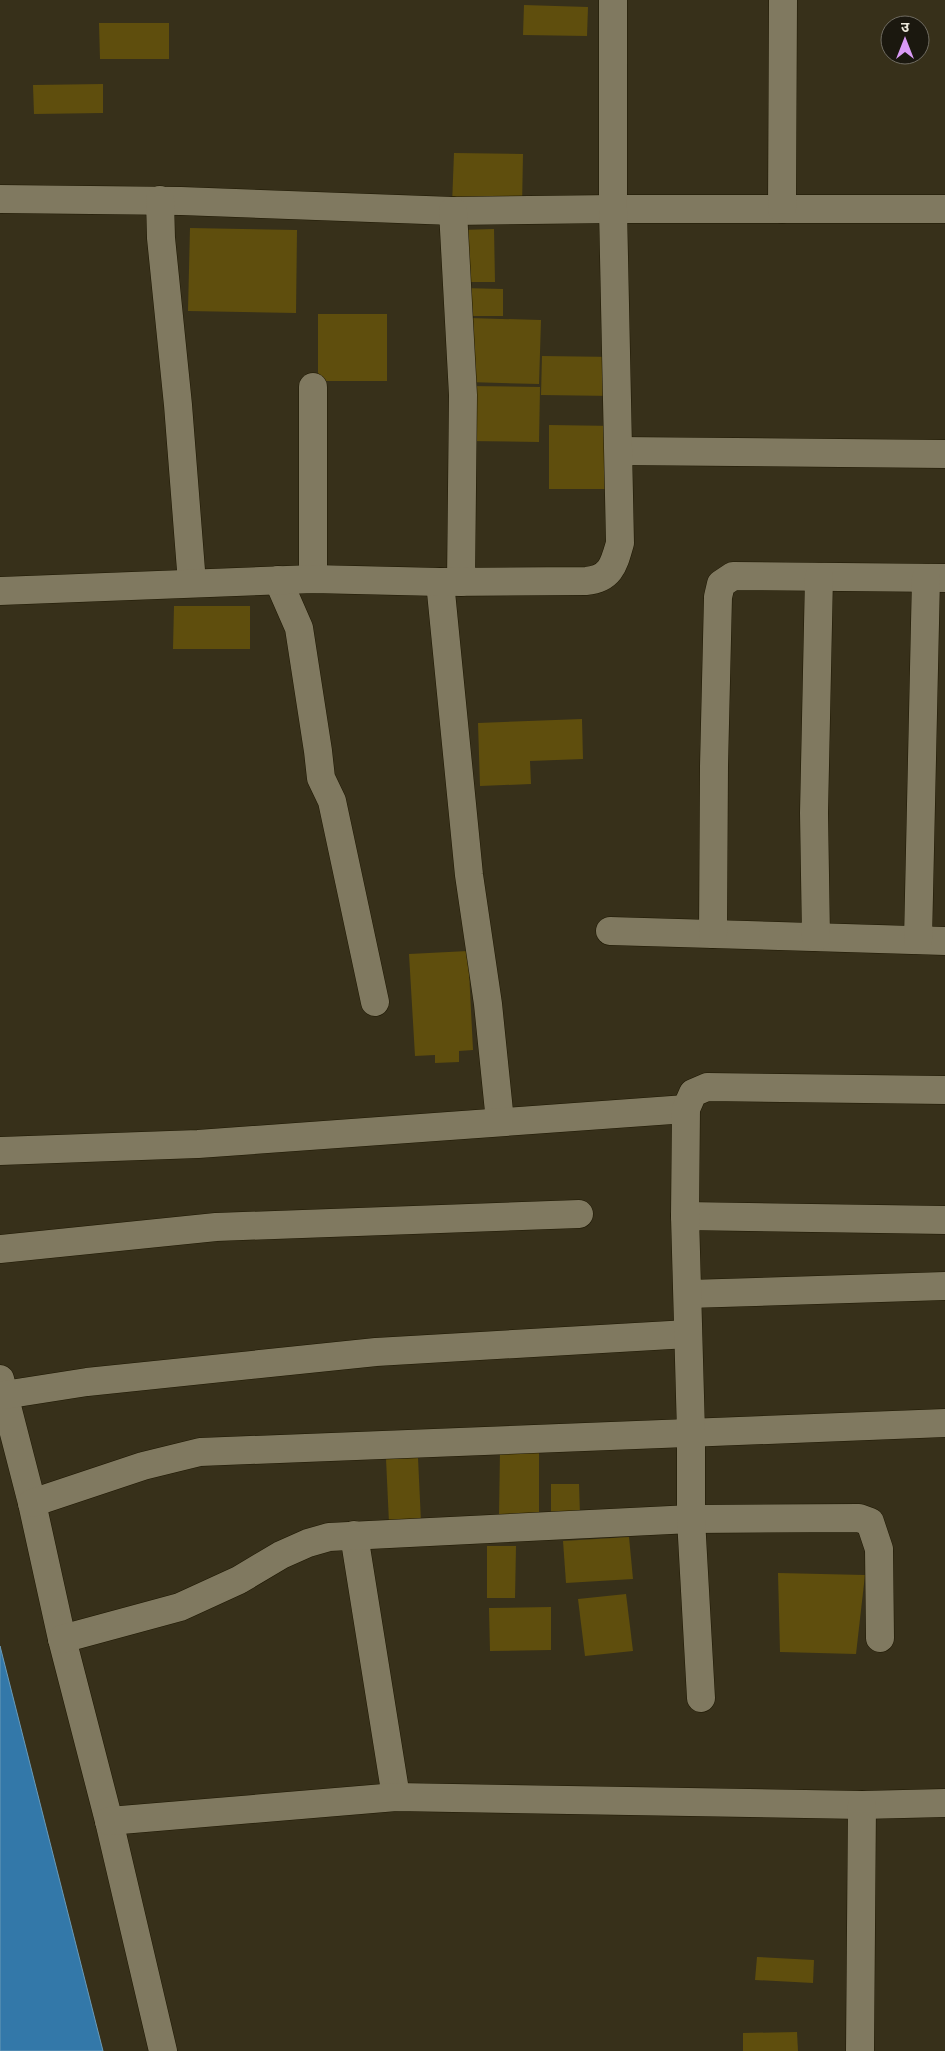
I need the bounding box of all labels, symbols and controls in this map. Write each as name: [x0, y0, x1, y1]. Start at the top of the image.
north arrow: [880, 15, 930, 65]
text: उ: [901, 19, 910, 36]

